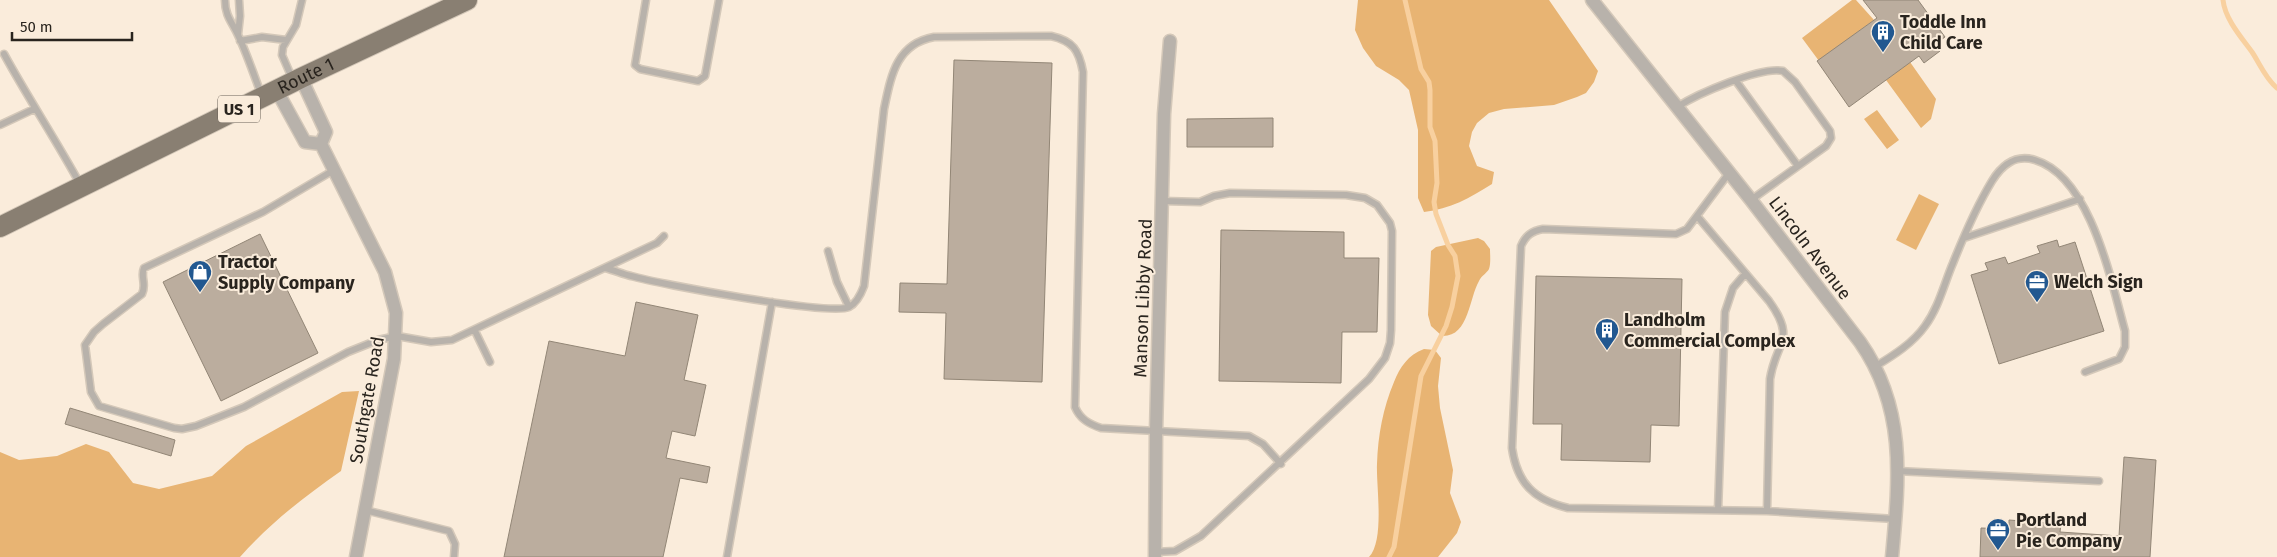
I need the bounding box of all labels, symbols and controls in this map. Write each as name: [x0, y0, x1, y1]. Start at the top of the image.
scale bar: [12, 10, 132, 42]
place label: Toddle Inn Child Care: [1900, 11, 1986, 54]
text: 50 m: [20, 18, 53, 36]
building icon: Toddle Inn Child Care: [1870, 19, 1896, 53]
street label: Route 1: [274, 53, 338, 99]
road number: US 1: [218, 96, 260, 122]
street label: Lincoln Avenue: [1764, 192, 1856, 304]
street label: Manson Libby Road: [1129, 218, 1157, 378]
place label: Tractor Supply Company: [218, 251, 355, 294]
shop icon: Tractor Supply Company: [187, 259, 213, 293]
office icon: Welch Sign: [2024, 269, 2050, 303]
place label: Welch Sign: [2054, 271, 2143, 293]
place label: Landholm Commercial Complex: [1624, 309, 1796, 352]
building icon: Landholm Commercial Complex: [1594, 317, 1620, 351]
street label: Southgate Road: [345, 335, 389, 465]
place label: Portland Pie Company: [2016, 509, 2122, 552]
office icon: Portland Pie Company: [1985, 517, 2011, 551]

